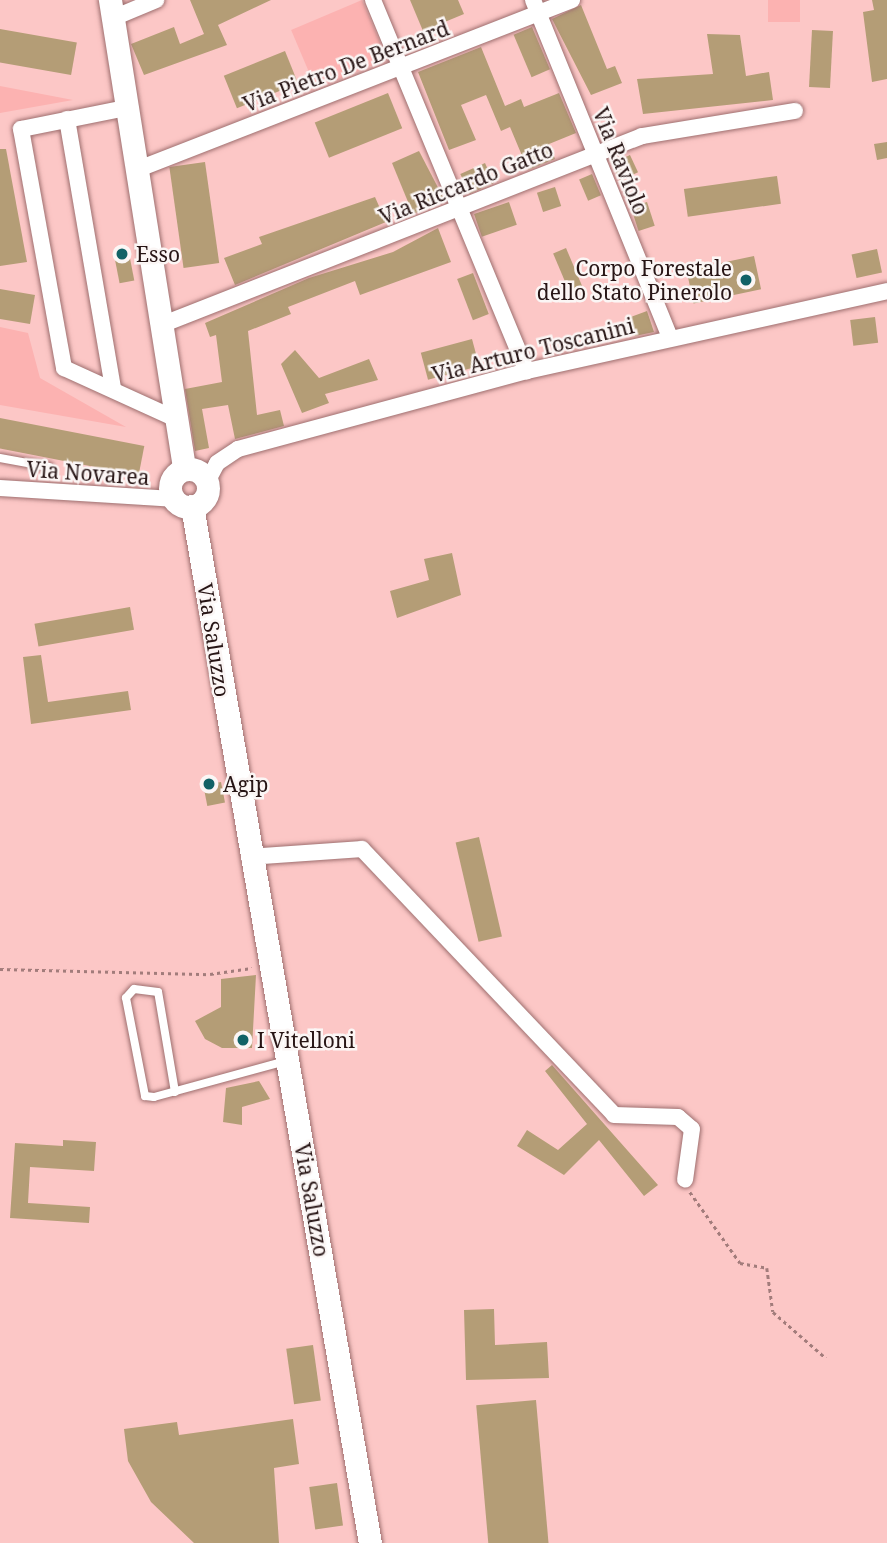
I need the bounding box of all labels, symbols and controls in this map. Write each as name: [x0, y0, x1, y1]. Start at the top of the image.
street label: Via Pietro De Bernard: [239, 15, 453, 117]
street label: Via Raviolo: [588, 104, 654, 218]
street label: Via Riccardo Gatto: [375, 137, 557, 229]
place label: Esso: [136, 241, 180, 267]
marker: Esso: [114, 246, 130, 262]
place label: Corpo Forestale dello Stato Pinerolo: [537, 255, 732, 305]
marker: Corpo Forestale dello Stato Pinerolo: [738, 272, 754, 288]
street label: Via Arturo Toscanini: [429, 313, 637, 387]
street label: Via Novarea: [26, 456, 150, 490]
street label: Via Saluzzo: [193, 581, 235, 699]
place label: Agip: [223, 771, 268, 797]
marker: Agip: [201, 776, 217, 792]
place label: I Vitelloni: [257, 1027, 355, 1053]
marker: I Vitelloni: [235, 1032, 251, 1048]
street label: Via Saluzzo: [290, 1141, 334, 1259]

